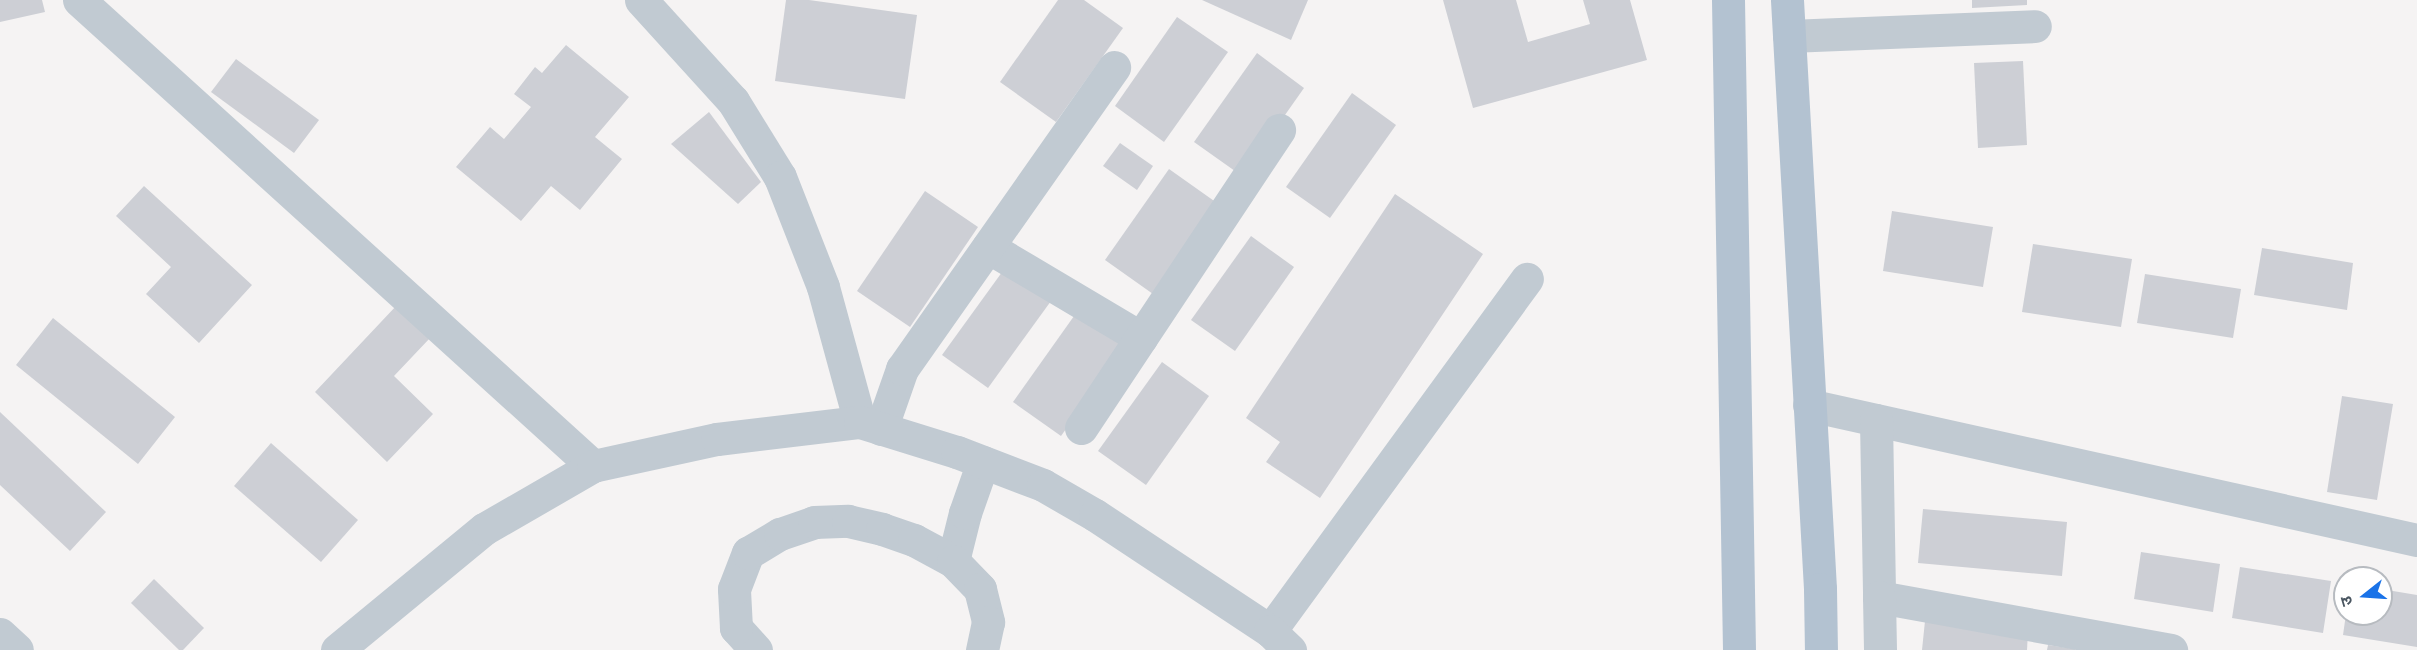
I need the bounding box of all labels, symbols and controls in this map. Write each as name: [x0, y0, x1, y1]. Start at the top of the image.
north arrow: [2333, 566, 2393, 626]
text: उ: [2337, 593, 2359, 608]

